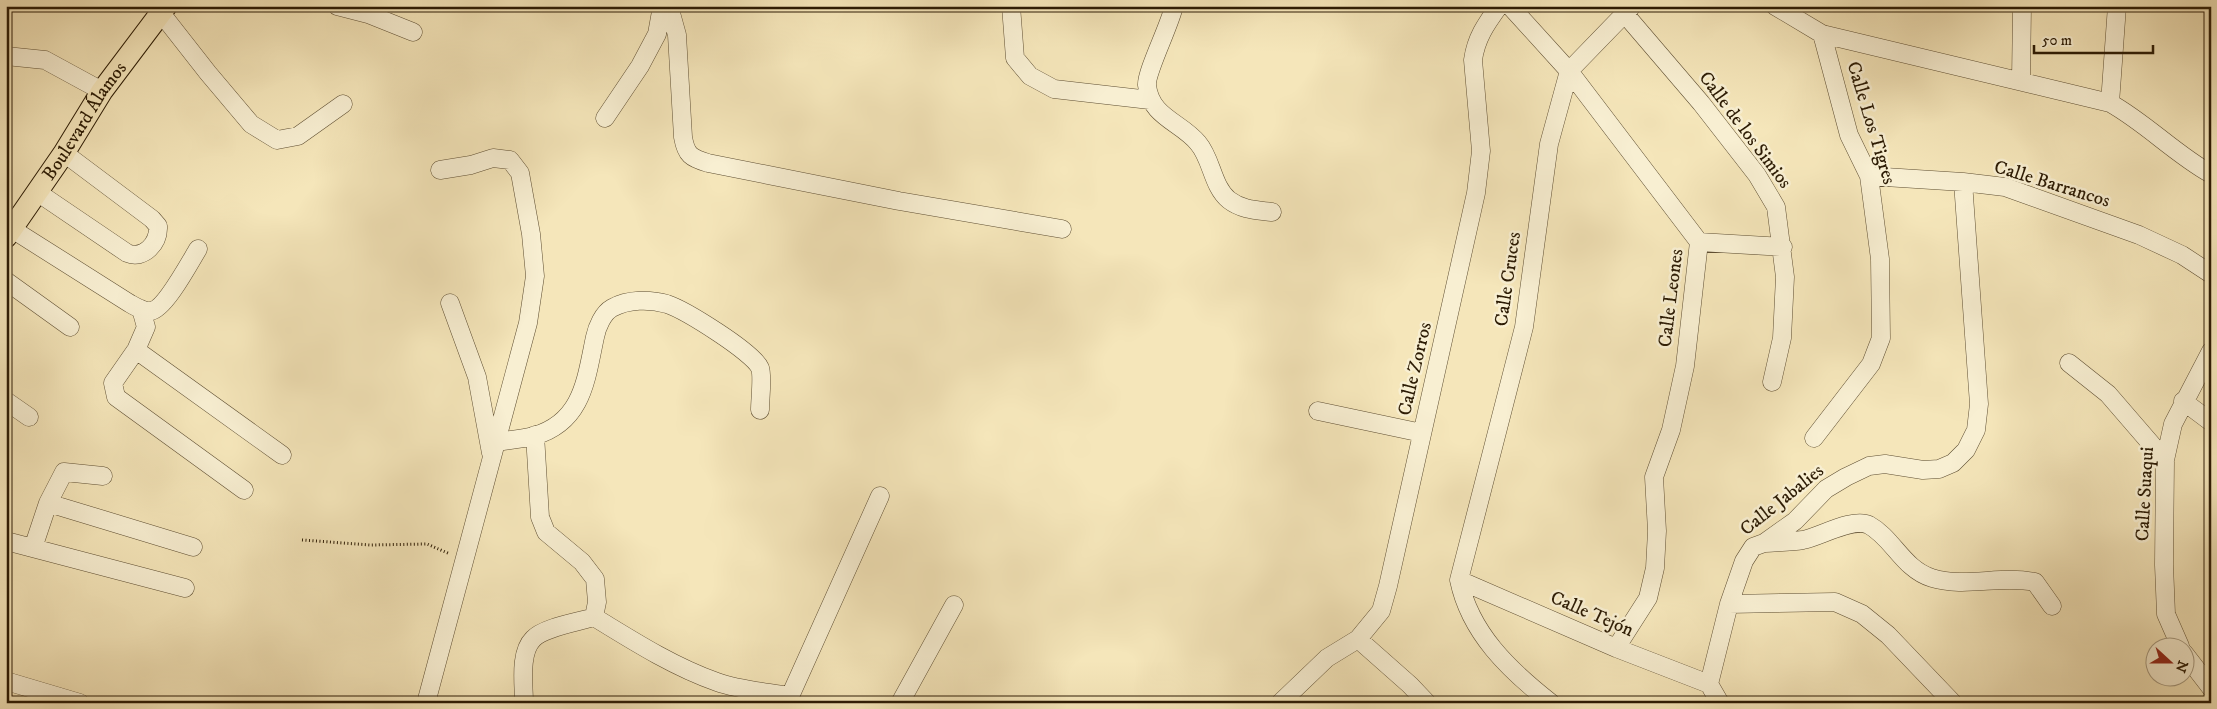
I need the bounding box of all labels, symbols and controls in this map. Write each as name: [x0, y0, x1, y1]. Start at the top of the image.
scale bar: [2034, 22, 2153, 54]
text: 50 m: [2042, 31, 2072, 50]
street label: Boulevard Álamos: [37, 57, 131, 185]
street label: Calle Los Tigres: [1841, 59, 1901, 187]
street label: Calle de los Simios: [1694, 67, 1796, 193]
street label: Calle Barrancos: [1991, 155, 2113, 213]
street label: Calle Cruces: [1490, 230, 1526, 328]
street label: Calle Leones: [1654, 248, 1688, 348]
street label: Calle Zorros: [1393, 320, 1437, 418]
street label: Calle Suaqui: [2131, 446, 2160, 542]
street label: Calle Jabalies: [1735, 459, 1829, 541]
street label: Calle Tejón: [1547, 586, 1637, 642]
north arrow: [2144, 636, 2194, 686]
text: N: [2171, 658, 2192, 675]

